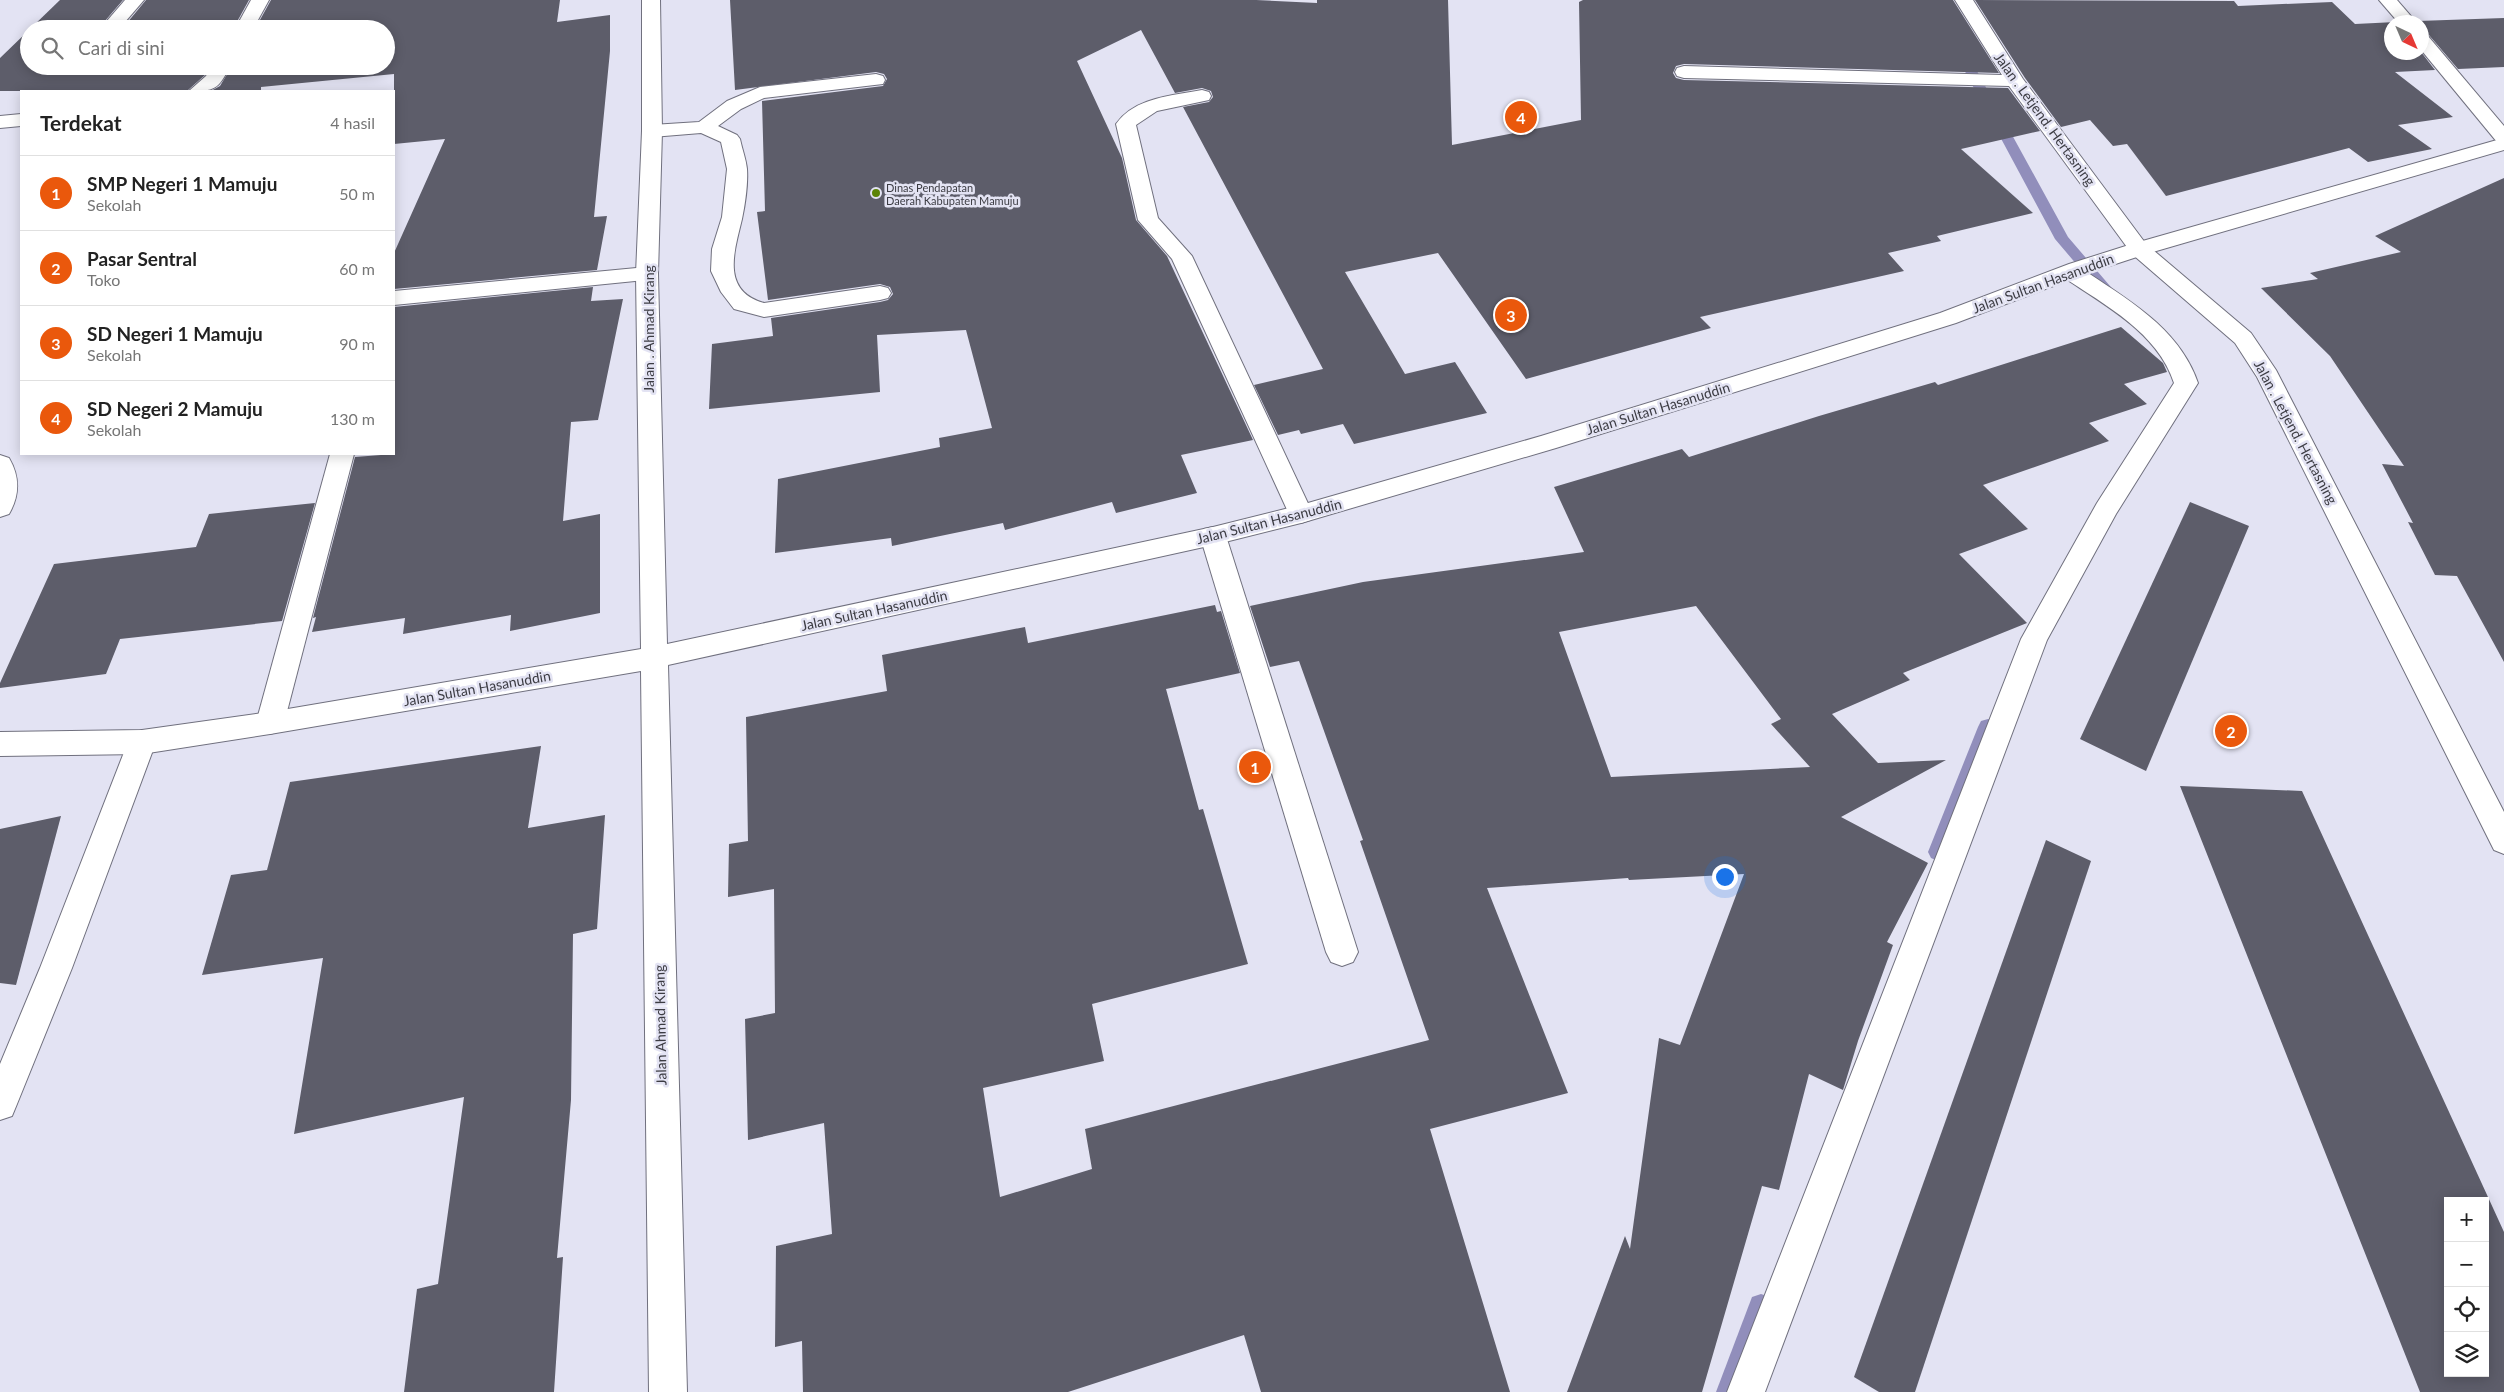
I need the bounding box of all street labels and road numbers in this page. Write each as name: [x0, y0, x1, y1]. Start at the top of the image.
street label: Jalan . Letjend. Hertasning: [1991, 49, 2099, 189]
street label: Jalan Sultan Hasanuddin: [1970, 250, 2116, 316]
street label: Jalan . Ahmad Kirang: [640, 265, 657, 393]
street label: Jalan . Letjend. Hertasning: [2251, 357, 2341, 507]
street label: Jalan Sultan Hasanuddin: [1584, 378, 1732, 438]
street label: Jalan Sultan Hasanuddin: [1195, 495, 1343, 547]
street label: Jalan Sultan Hasanuddin: [799, 586, 949, 634]
street label: Jalan Sultan Hasanuddin: [402, 667, 552, 709]
street label: Jalan Ahmad Kirang: [650, 965, 670, 1085]

